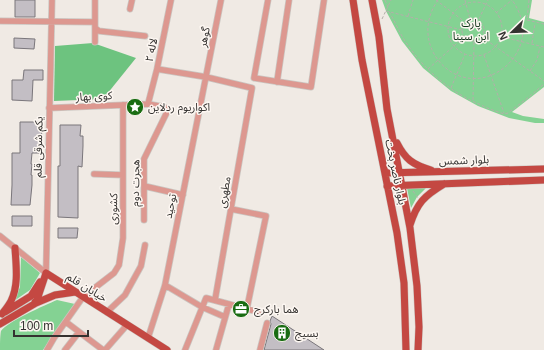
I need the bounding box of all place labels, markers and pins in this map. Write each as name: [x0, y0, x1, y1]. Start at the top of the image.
place icon: اکواریوم ردلاین: [125, 97, 145, 117]
place label: اکواریوم ردلاین: [148, 101, 210, 115]
office icon: هما بارکرج: [231, 299, 251, 319]
place label: هما بارکرج: [254, 303, 299, 317]
building icon: بسیج: [272, 323, 292, 343]
place label: بسیج: [295, 327, 319, 341]

